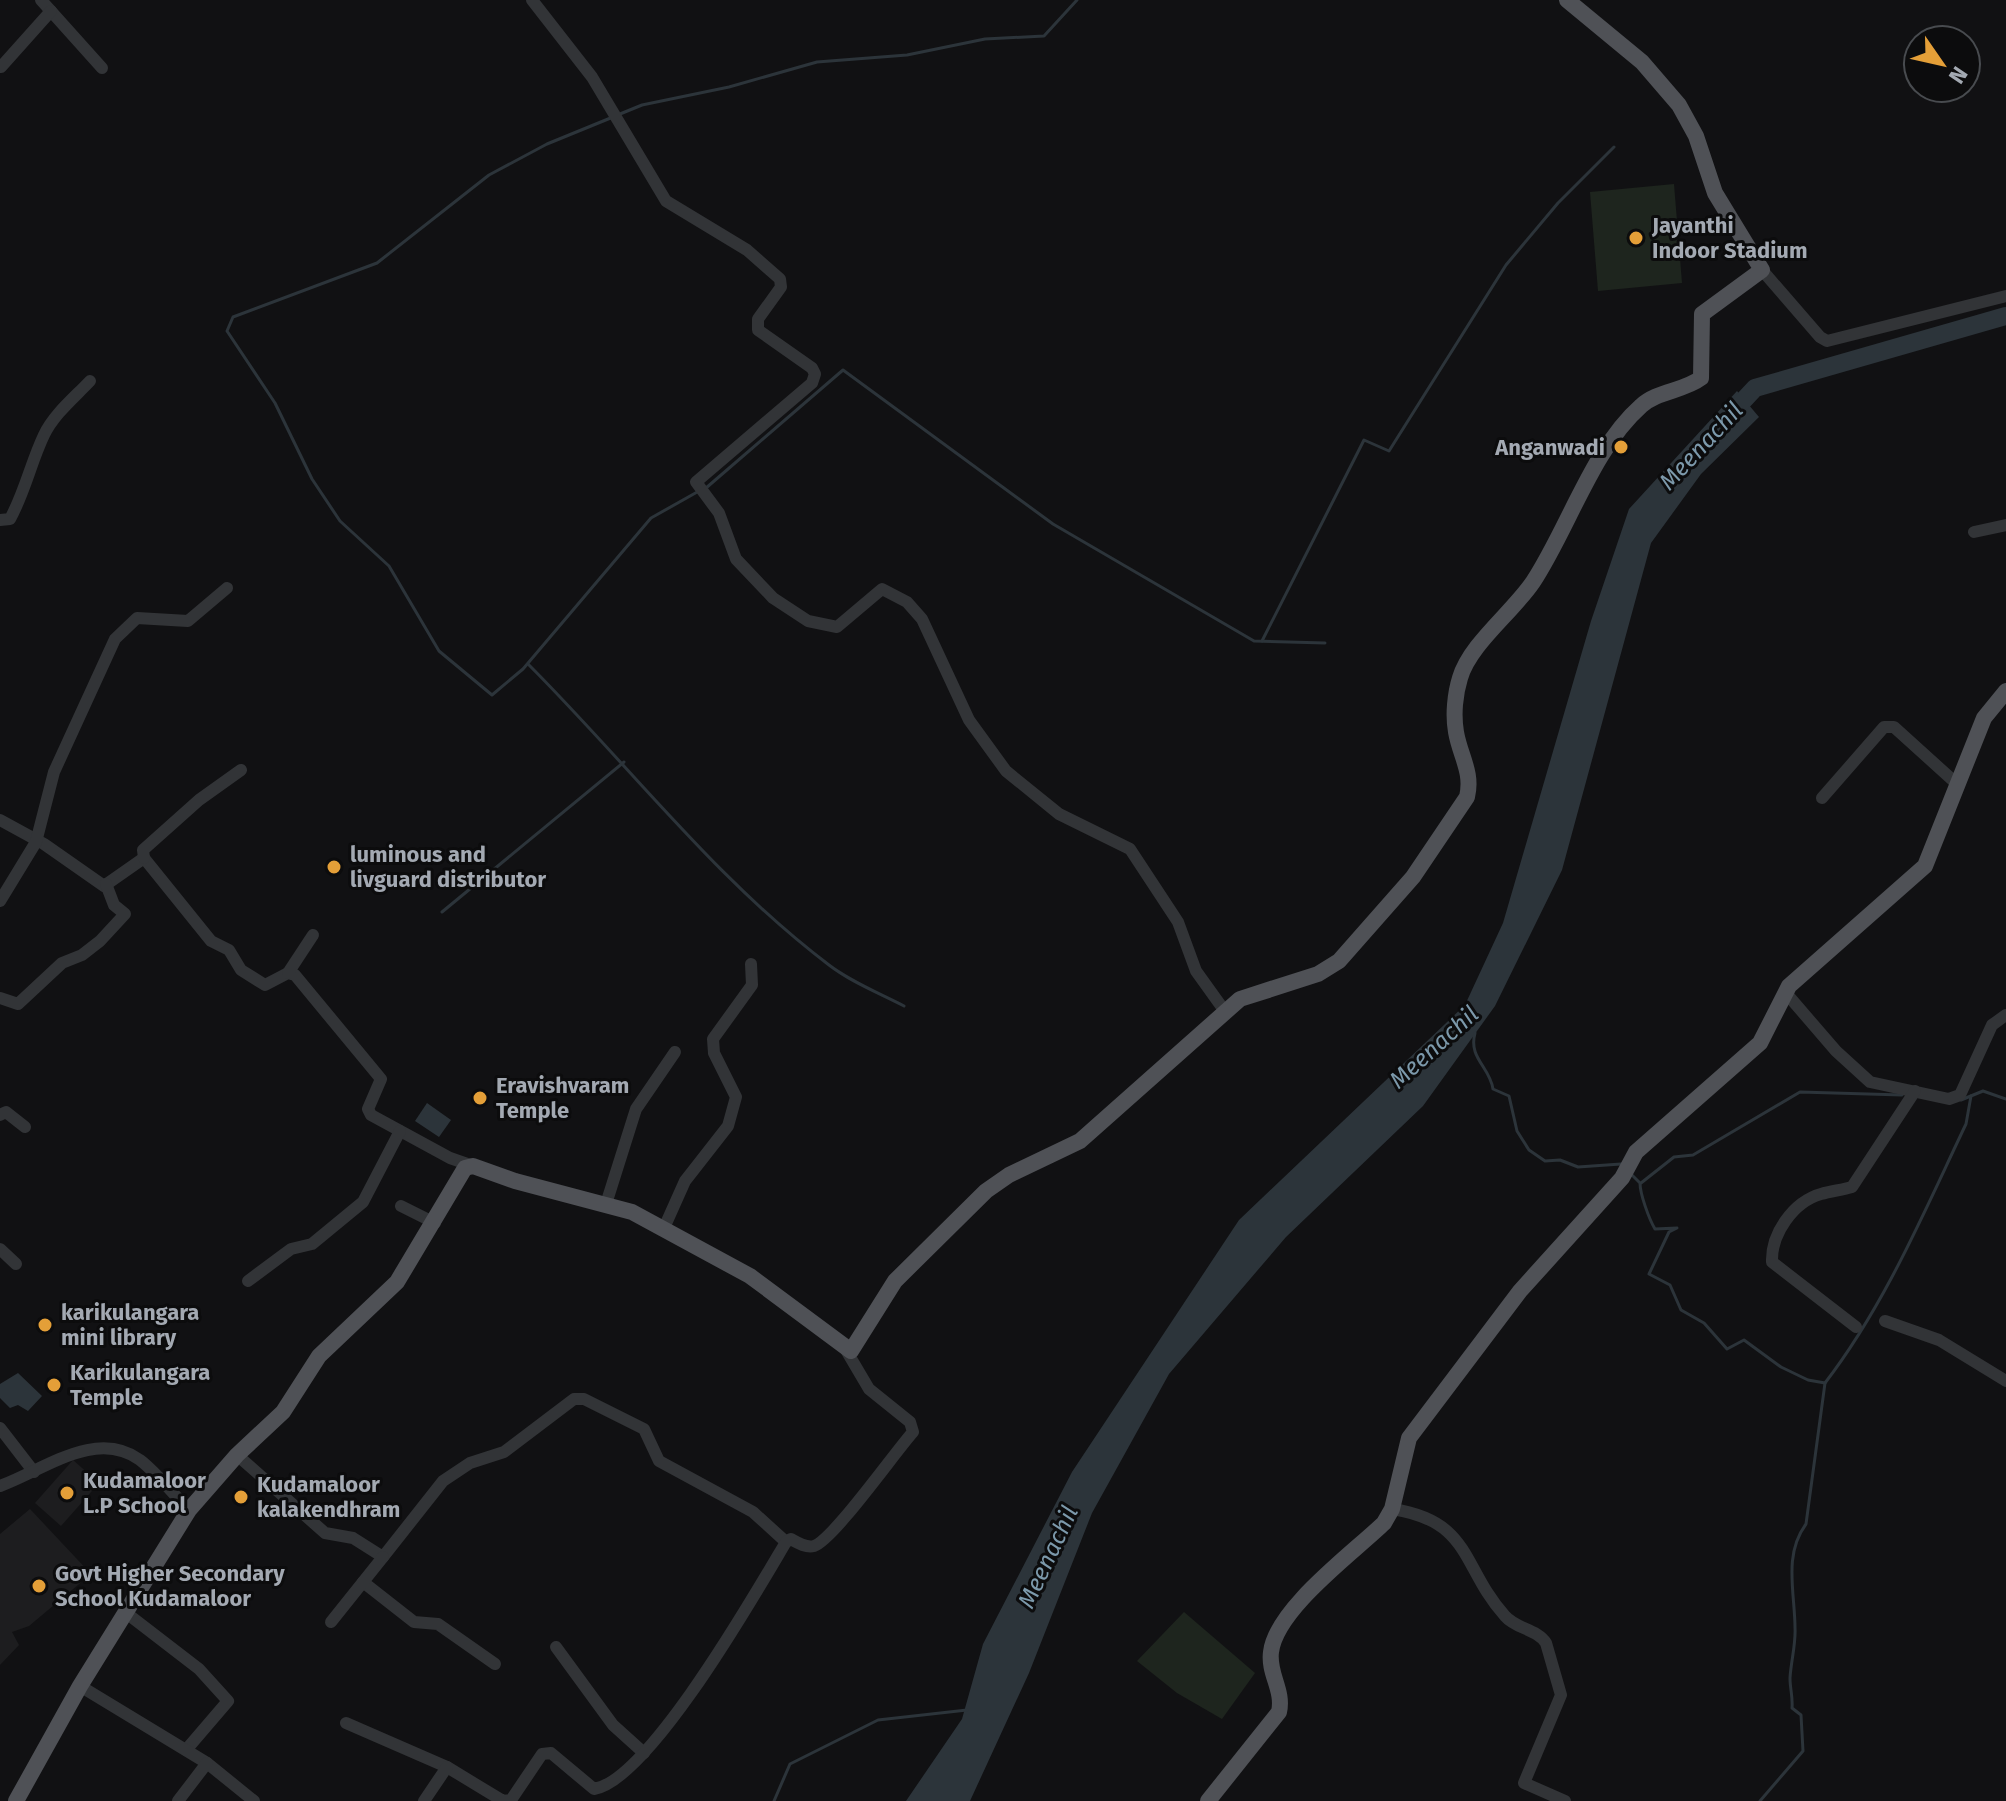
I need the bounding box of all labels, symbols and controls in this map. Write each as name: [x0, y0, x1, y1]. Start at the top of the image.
north arrow: [1902, 24, 1982, 104]
text: N: [1943, 61, 1973, 89]
place label: Jayanthi Indoor Stadium: [1651, 212, 1808, 264]
marker: Jayanthi Indoor Stadium: [1627, 229, 1645, 247]
water label: Meenachil: [1653, 396, 1749, 496]
place label: Anganwadi: [1494, 434, 1605, 461]
marker: Anganwadi: [1612, 438, 1630, 456]
place label: luminous and livguard distributor: [350, 841, 546, 893]
marker: luminous and livguard distributor: [325, 858, 343, 876]
water label: Meenachil: [1384, 1000, 1484, 1094]
place label: Eravishvaram Temple: [496, 1072, 629, 1124]
marker: Eravishvaram Temple: [471, 1089, 489, 1107]
place label: karikulangara mini library: [61, 1299, 199, 1351]
marker: karikulangara mini library: [36, 1316, 54, 1334]
place label: Karikulangara Temple: [70, 1359, 210, 1411]
marker: Karikulangara Temple: [45, 1376, 63, 1394]
place label: Kudamaloor L.P School: [83, 1467, 206, 1519]
place label: Kudamaloor kalakendhram: [257, 1471, 400, 1523]
marker: Kudamaloor L.P School: [58, 1484, 76, 1502]
marker: Kudamaloor kalakendhram: [232, 1488, 250, 1506]
water label: Meenachil: [1012, 1501, 1084, 1613]
place label: Govt Higher Secondary School Kudamaloor: [55, 1560, 285, 1612]
marker: Govt Higher Secondary School Kudamaloor: [30, 1577, 48, 1595]

